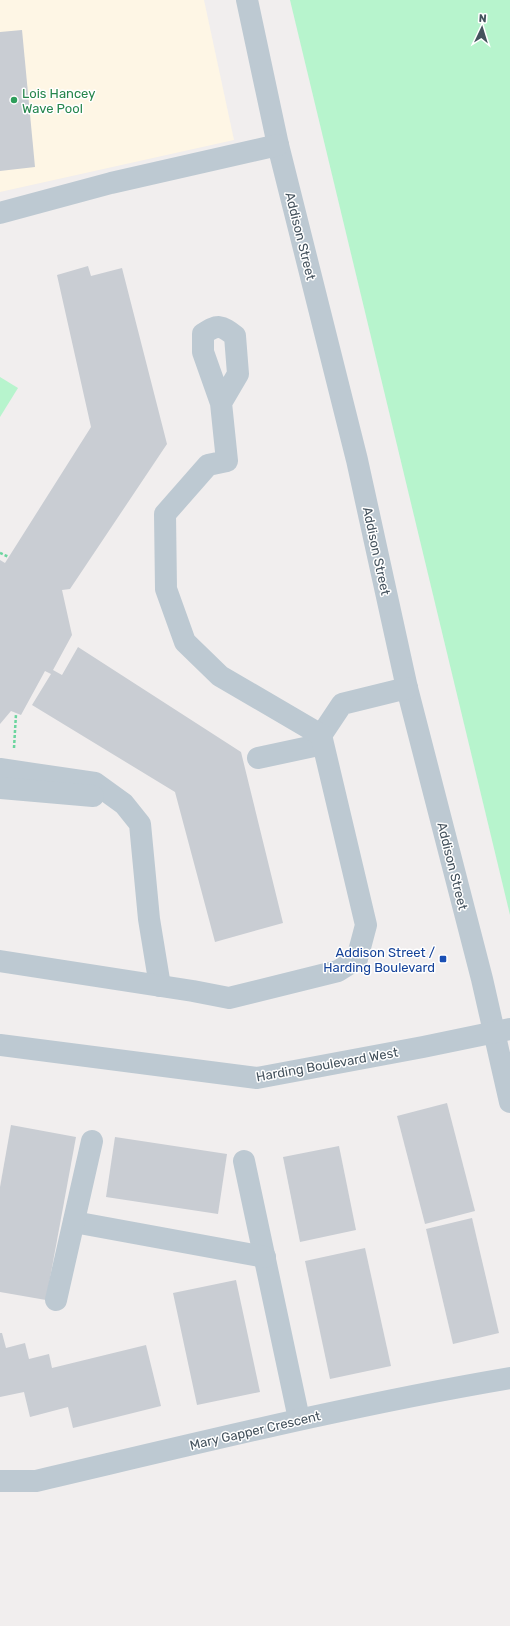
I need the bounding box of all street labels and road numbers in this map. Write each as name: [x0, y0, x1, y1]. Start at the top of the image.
street label: Addison Street: [282, 191, 319, 282]
street label: Addison Street: [360, 506, 393, 597]
street label: Addison Street: [434, 821, 471, 912]
street label: Harding Boulevard West: [255, 1045, 399, 1085]
street label: Mary Gapper Crescent: [188, 1408, 322, 1453]

